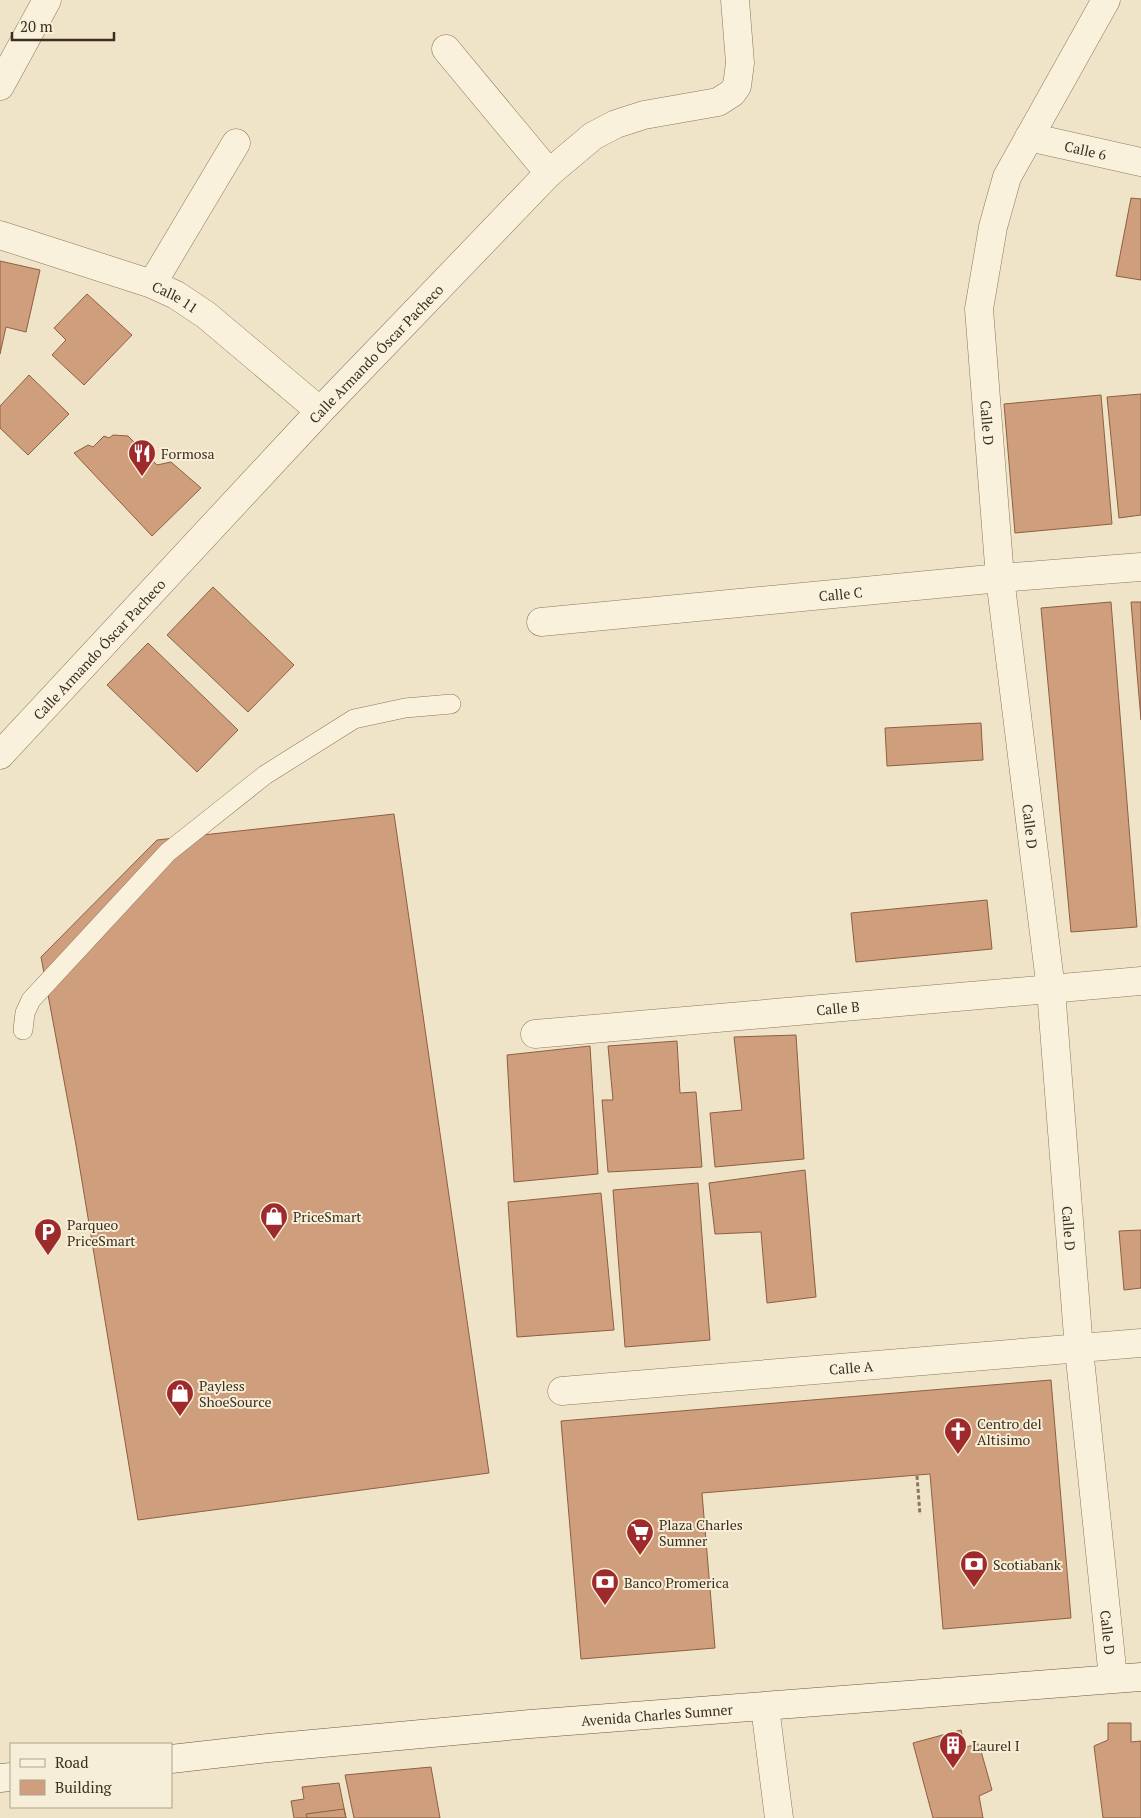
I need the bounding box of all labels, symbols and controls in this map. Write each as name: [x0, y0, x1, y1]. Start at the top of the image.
scale bar: [12, 10, 115, 42]
text: 20 m: [20, 16, 53, 36]
street label: Calle 6: [1063, 136, 1109, 164]
street label: Calle 11: [149, 276, 202, 317]
street label: Calle Armando Óscar Pacheco: [304, 279, 447, 427]
street label: Calle D: [977, 400, 999, 446]
restaurant icon: Formosa: [127, 438, 157, 477]
place label: Formosa: [161, 444, 215, 463]
street label: Calle Armando Óscar Pacheco: [28, 574, 169, 723]
street label: Calle C: [818, 582, 863, 605]
street label: Calle D: [1019, 803, 1043, 850]
street label: Calle B: [815, 996, 860, 1019]
shop icon: PriceSmart: [259, 1201, 289, 1240]
street label: Calle D: [1058, 1205, 1081, 1252]
place label: PriceSmart: [293, 1207, 362, 1226]
place label: Parqueo PriceSmart: [67, 1215, 136, 1250]
parking icon: Parqueo PriceSmart: [33, 1217, 63, 1256]
street label: Calle A: [828, 1356, 874, 1378]
place label: Payless ShoeSource: [199, 1376, 271, 1411]
shop icon: Payless ShoeSource: [165, 1378, 195, 1417]
place label: Centro del Altisimo: [977, 1414, 1042, 1449]
church icon: Centro del Altisimo: [943, 1416, 973, 1455]
place label: Plaza Charles Sumner: [659, 1515, 743, 1550]
supermarket icon: Plaza Charles Sumner: [625, 1517, 655, 1556]
bank icon: Scotiabank: [959, 1549, 989, 1588]
place label: Scotiabank: [993, 1555, 1062, 1574]
bank icon: Banco Promerica: [590, 1567, 620, 1606]
place label: Banco Promerica: [624, 1573, 729, 1592]
street label: Calle D: [1097, 1609, 1120, 1656]
street label: Avenida Charles Sumner: [580, 1699, 734, 1730]
building icon: Laurel I: [938, 1730, 968, 1769]
place label: Laurel I: [972, 1736, 1020, 1755]
legend: [10, 1743, 172, 1808]
text: Road: [55, 1752, 88, 1772]
text: Building: [55, 1777, 113, 1797]

